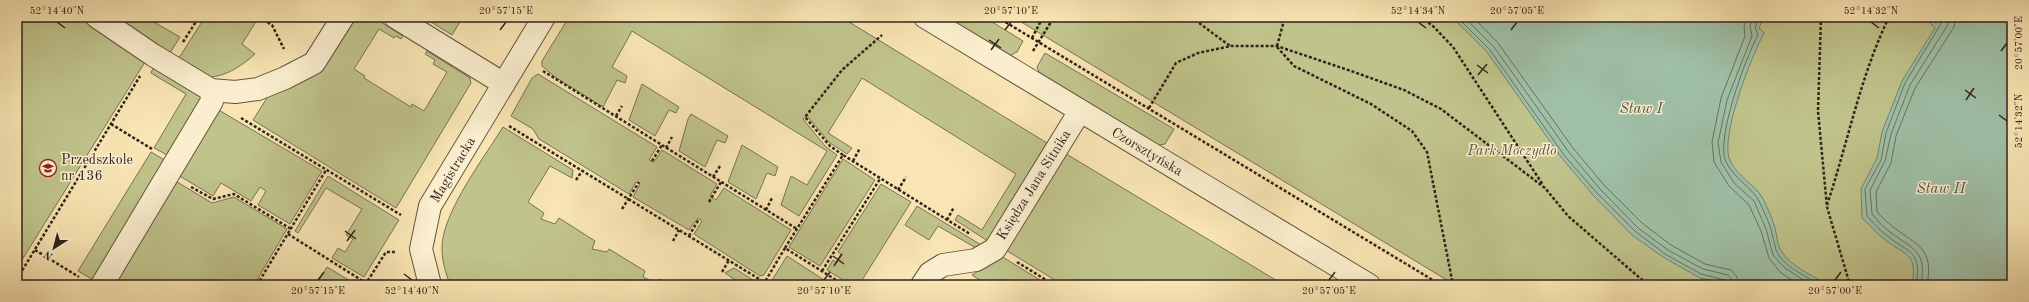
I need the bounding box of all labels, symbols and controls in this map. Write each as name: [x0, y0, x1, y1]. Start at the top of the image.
text: 52°14'40"N: [30, 6, 85, 16]
text: 20°57'15"E: [479, 6, 533, 16]
text: 20°57'10"E: [984, 6, 1038, 16]
text: 52°14'34"N: [1391, 6, 1446, 16]
text: 20°57'05"E: [1490, 6, 1544, 16]
text: 52°14'32"N: [1844, 6, 1899, 16]
text: 20°57'00"E: [2014, 16, 2024, 70]
text: 52°14'32"N: [2014, 93, 2024, 148]
water label: Staw I: [1619, 102, 1665, 117]
street label: Czorsztyńska: [1109, 125, 1185, 179]
street label: Księdza Jana Sitnika: [994, 127, 1074, 243]
street label: Magistracka: [428, 135, 478, 205]
park label: Park Moczydło: [1466, 144, 1557, 159]
place label: Przedszkole nr 136: [61, 153, 133, 183]
school or university icon: Przedszkole nr 136: [38, 158, 58, 178]
water label: Staw II: [1916, 182, 1968, 197]
north arrow: [34, 228, 74, 268]
text: N: [42, 248, 56, 262]
text: 20°57'15"E: [291, 286, 345, 296]
text: 52°14'40"N: [385, 286, 440, 296]
text: 20°57'10"E: [797, 286, 851, 296]
text: 20°57'05"E: [1302, 286, 1356, 296]
text: 20°57'00"E: [1808, 286, 1862, 296]

